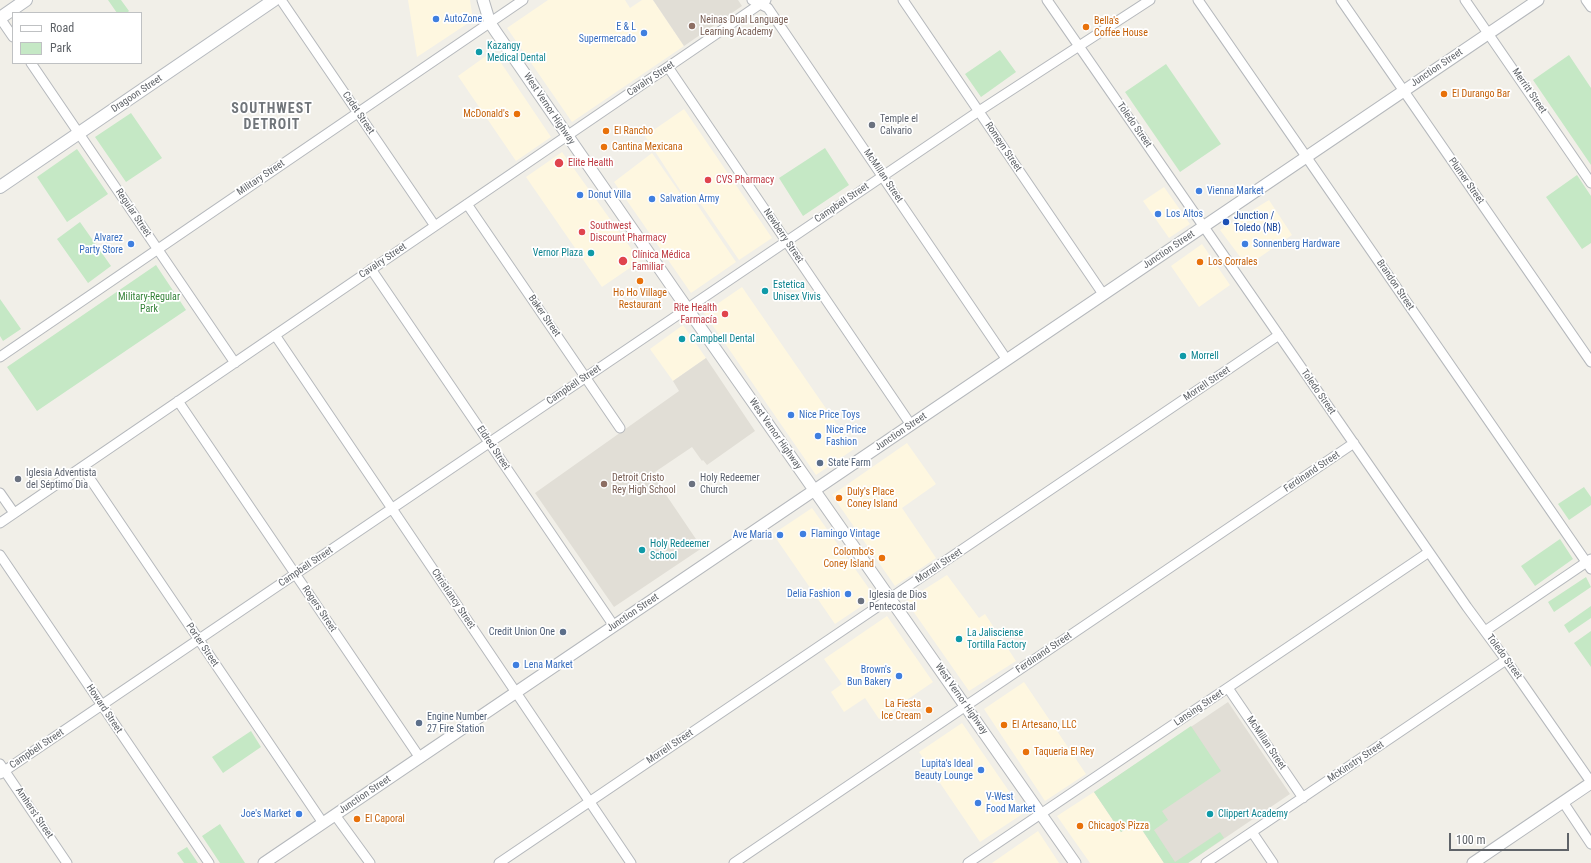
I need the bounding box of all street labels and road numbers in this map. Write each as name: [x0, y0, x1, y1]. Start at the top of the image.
street label: Junction Street: [1409, 46, 1465, 90]
street label: Cavalry Street: [625, 59, 677, 99]
street label: Merritt Street: [1509, 66, 1549, 116]
street label: West Vernor Highway: [521, 71, 577, 147]
street label: Dragoon Street: [109, 73, 165, 115]
street label: Cadet Street: [339, 89, 377, 137]
street label: Toledo Street: [1114, 100, 1154, 150]
street label: Romeyn Street: [982, 120, 1024, 174]
street label: McMillan Street: [861, 147, 905, 205]
street label: Plumer Street: [1446, 156, 1486, 206]
street label: Military Street: [235, 158, 287, 198]
street label: Campbell Street: [813, 180, 871, 226]
street label: Regular Street: [112, 187, 154, 239]
street label: Newberry Street: [760, 206, 806, 266]
street label: Junction Street: [1141, 228, 1197, 272]
street label: Cavalry Street: [357, 241, 409, 281]
street label: Brandon Street: [1374, 257, 1416, 313]
street label: Baker Street: [525, 293, 563, 339]
street label: Campbell Street: [545, 362, 603, 408]
street label: Morrell Street: [1181, 364, 1233, 404]
street label: Toledo Street: [1298, 367, 1338, 417]
street label: West Vernor Highway: [746, 396, 804, 472]
street label: Junction Street: [873, 410, 929, 454]
street label: Eldred Street: [474, 424, 512, 472]
street label: Ferdinand Street: [1282, 449, 1342, 495]
street label: Campbell Street: [277, 544, 335, 590]
street label: Morrell Street: [913, 546, 965, 586]
street label: Christiancy Street: [429, 567, 477, 631]
street label: Rogers Street: [299, 584, 339, 634]
street label: Junction Street: [605, 591, 661, 635]
street label: Porter Street: [183, 621, 221, 669]
street label: Ferdinand Street: [1014, 630, 1074, 676]
street label: Toledo Street: [1484, 632, 1524, 682]
street label: West Vernor Highway: [932, 661, 990, 737]
street label: Howard Street: [83, 682, 125, 736]
street label: Lansing Street: [1172, 687, 1226, 729]
street label: McMillan Street: [1244, 714, 1288, 772]
street label: Campbell Street: [8, 726, 66, 772]
street label: Morrell Street: [644, 727, 696, 767]
street label: McKinstry Street: [1326, 739, 1386, 785]
street label: Junction Street: [337, 773, 393, 817]
street label: Amherst Street: [12, 785, 56, 841]

